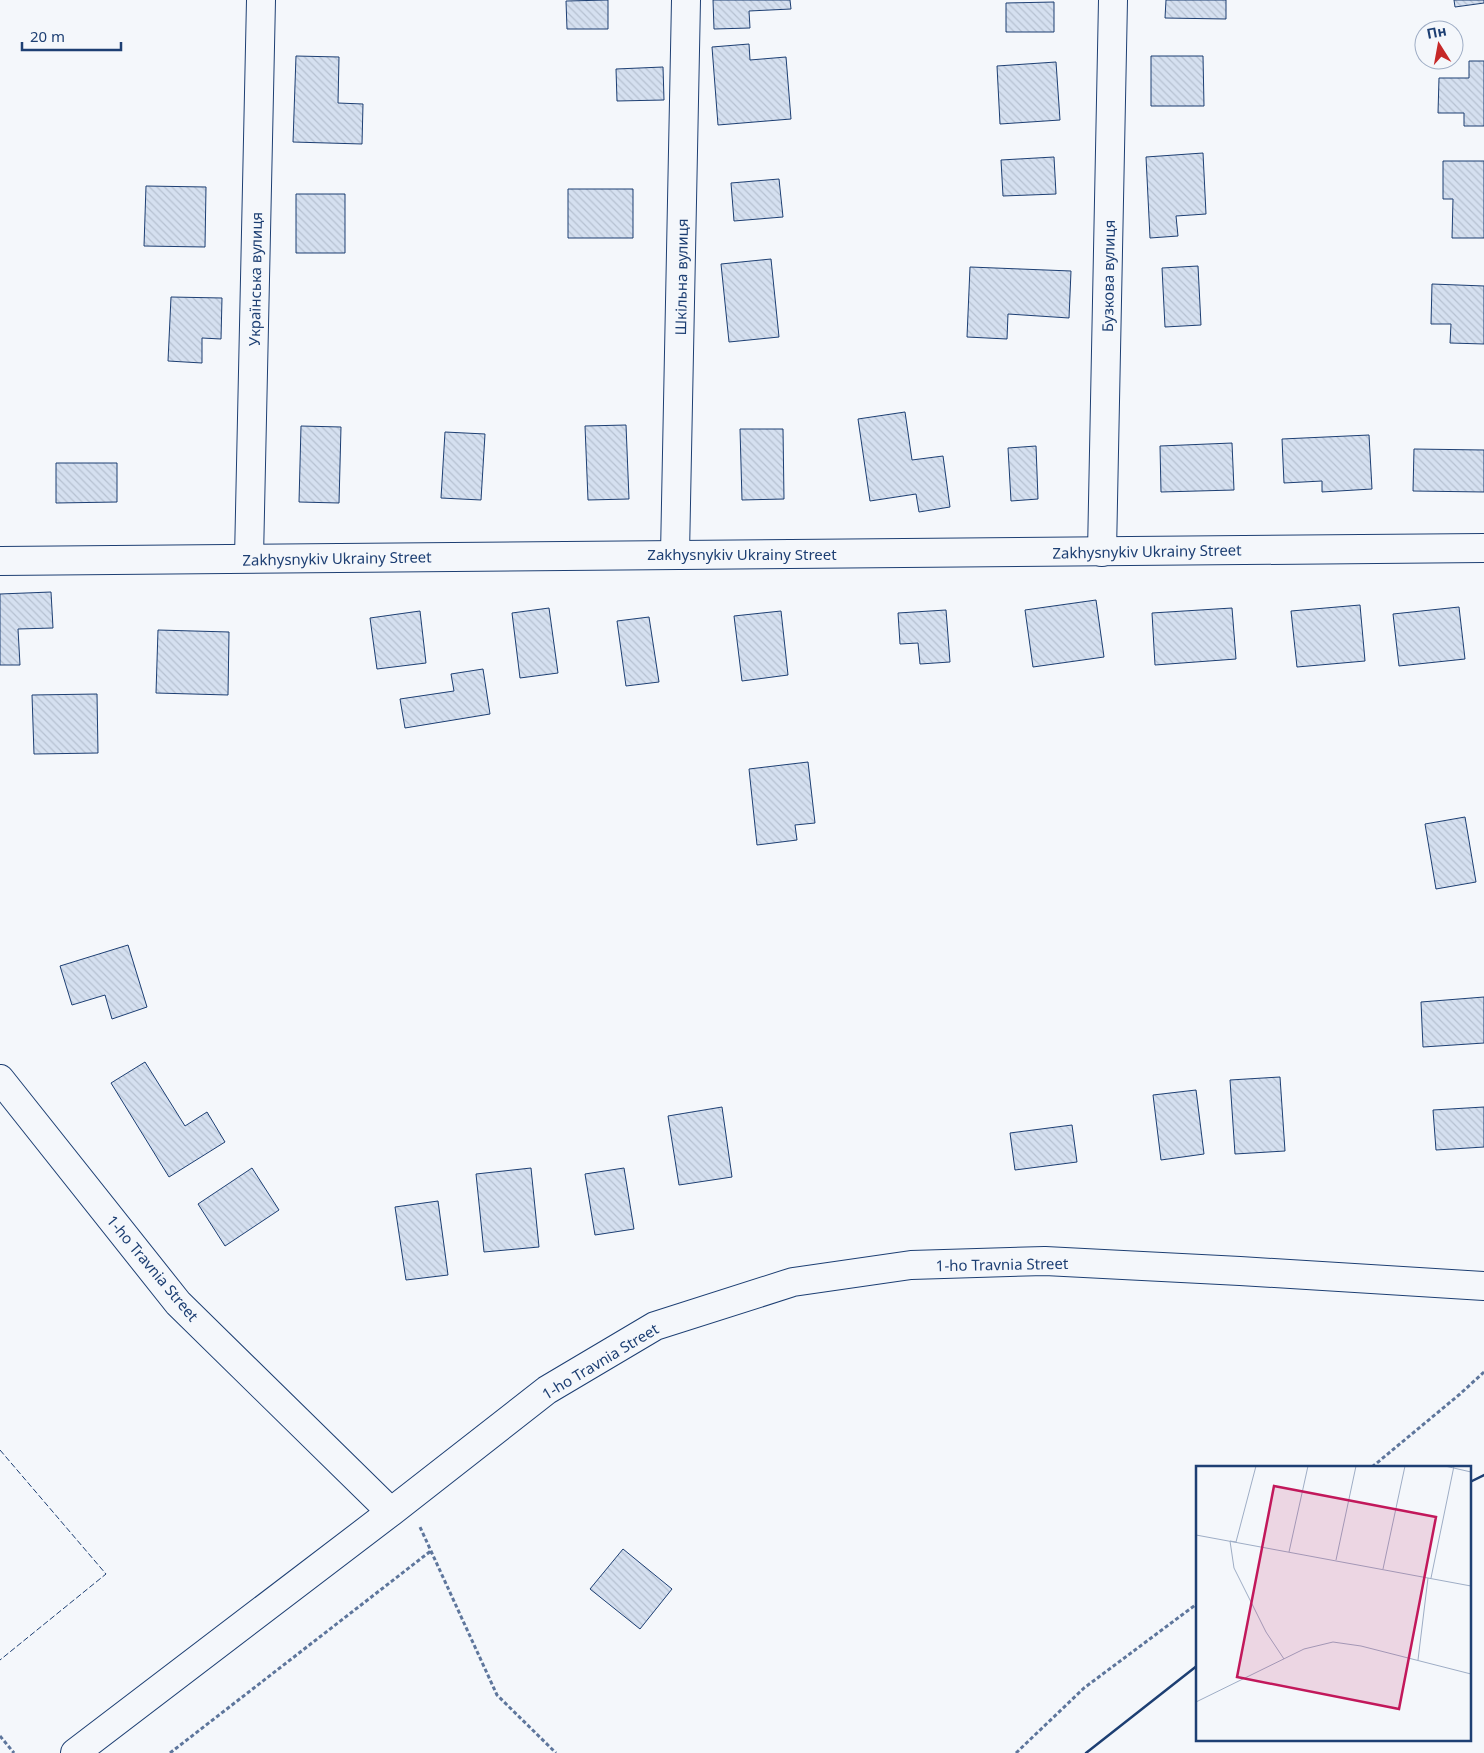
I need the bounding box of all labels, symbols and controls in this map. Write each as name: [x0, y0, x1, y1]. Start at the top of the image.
scale bar: [22, 20, 121, 52]
north arrow: [1414, 20, 1464, 70]
text: Пн: [1425, 21, 1448, 43]
text: 20 m: [30, 26, 65, 46]
street label: Українська вулиця: [244, 212, 266, 346]
street label: Шкільна вулиця: [670, 218, 692, 336]
street label: Бузкова вулиця: [1097, 220, 1119, 332]
street label: Zakhysnykiv Ukrainy Street: [1052, 539, 1242, 563]
street label: Zakhysnykiv Ukrainy Street: [647, 544, 837, 564]
street label: Zakhysnykiv Ukrainy Street: [242, 546, 432, 570]
street label: 1-ho Travnia Street: [103, 1211, 204, 1326]
street label: 1-ho Travnia Street: [936, 1253, 1069, 1275]
street label: 1-ho Travnia Street: [538, 1318, 662, 1404]
inset map: [1196, 1466, 1472, 1740]

